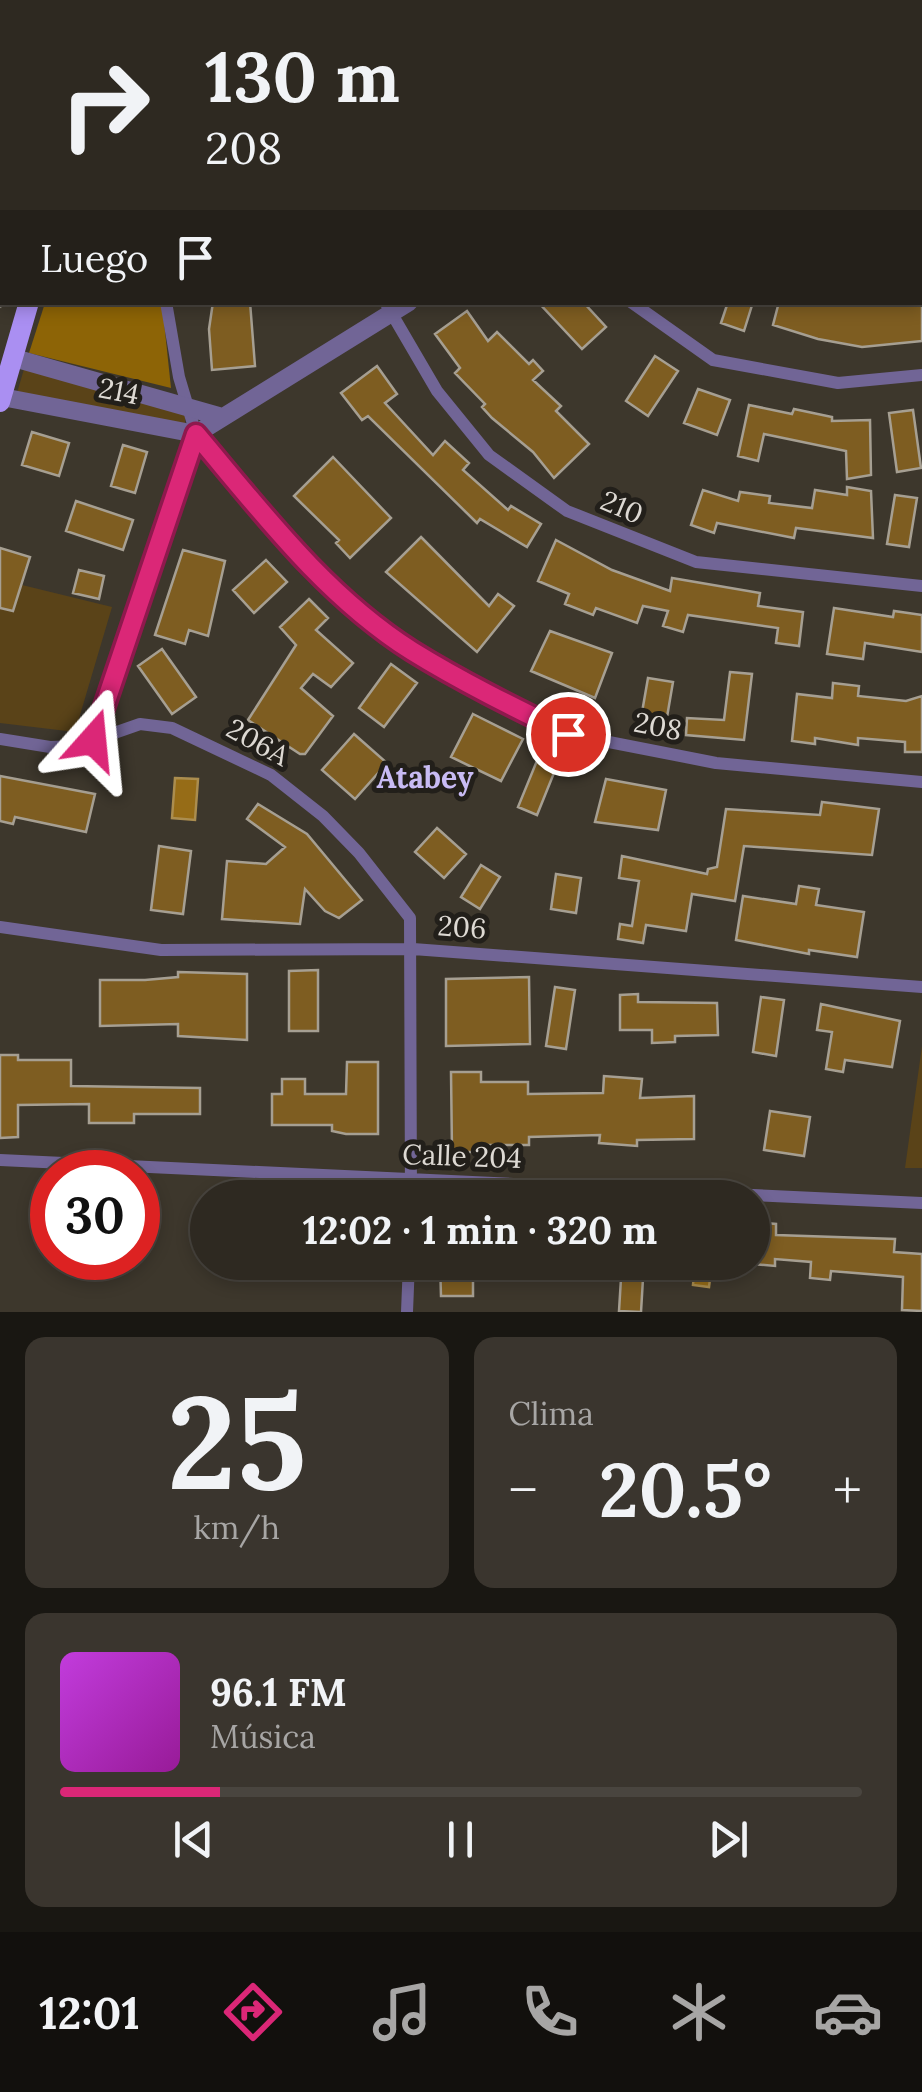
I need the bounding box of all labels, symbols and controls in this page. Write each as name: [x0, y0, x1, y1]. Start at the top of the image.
text: 130 m: [205, 32, 400, 121]
icon: right: [40, 40, 170, 170]
text: 208: [205, 119, 282, 176]
icon: arrive: [168, 230, 223, 285]
text: Luego: [40, 234, 148, 282]
street label: 214: [96, 369, 142, 413]
street label: 210: [595, 482, 649, 532]
position arrow: [41, 688, 145, 792]
pin: [526, 692, 611, 777]
street label: 208: [631, 704, 685, 748]
icon: arrive: [541, 707, 596, 762]
street label: 206A: [220, 710, 296, 774]
district label: Atabey: [376, 758, 474, 797]
street label: 206: [436, 907, 488, 947]
street label: Calle 204: [402, 1136, 522, 1176]
speed limit sign: 30: [30, 1150, 160, 1280]
text: 12:02 · 1 min · 320 m: [303, 1206, 657, 1254]
text: 25: [167, 1358, 307, 1525]
text: Clima: [509, 1393, 594, 1434]
text: 20.5°: [599, 1442, 772, 1538]
text: −: [509, 1455, 538, 1525]
text: +: [833, 1455, 862, 1525]
text: km/h: [194, 1507, 280, 1548]
text: 96.1 FM: [210, 1668, 347, 1716]
text: Música: [210, 1716, 316, 1757]
icon: previous: [166, 1812, 221, 1867]
icon: pause: [433, 1812, 488, 1867]
icon: next: [701, 1812, 756, 1867]
icon: directions: [218, 1977, 288, 2047]
icon: music: [367, 1977, 437, 2047]
icon: phone: [515, 1977, 585, 2047]
icon: climate: [664, 1977, 734, 2047]
icon: car: [813, 1977, 883, 2047]
text: 12:01: [39, 1984, 140, 2041]

